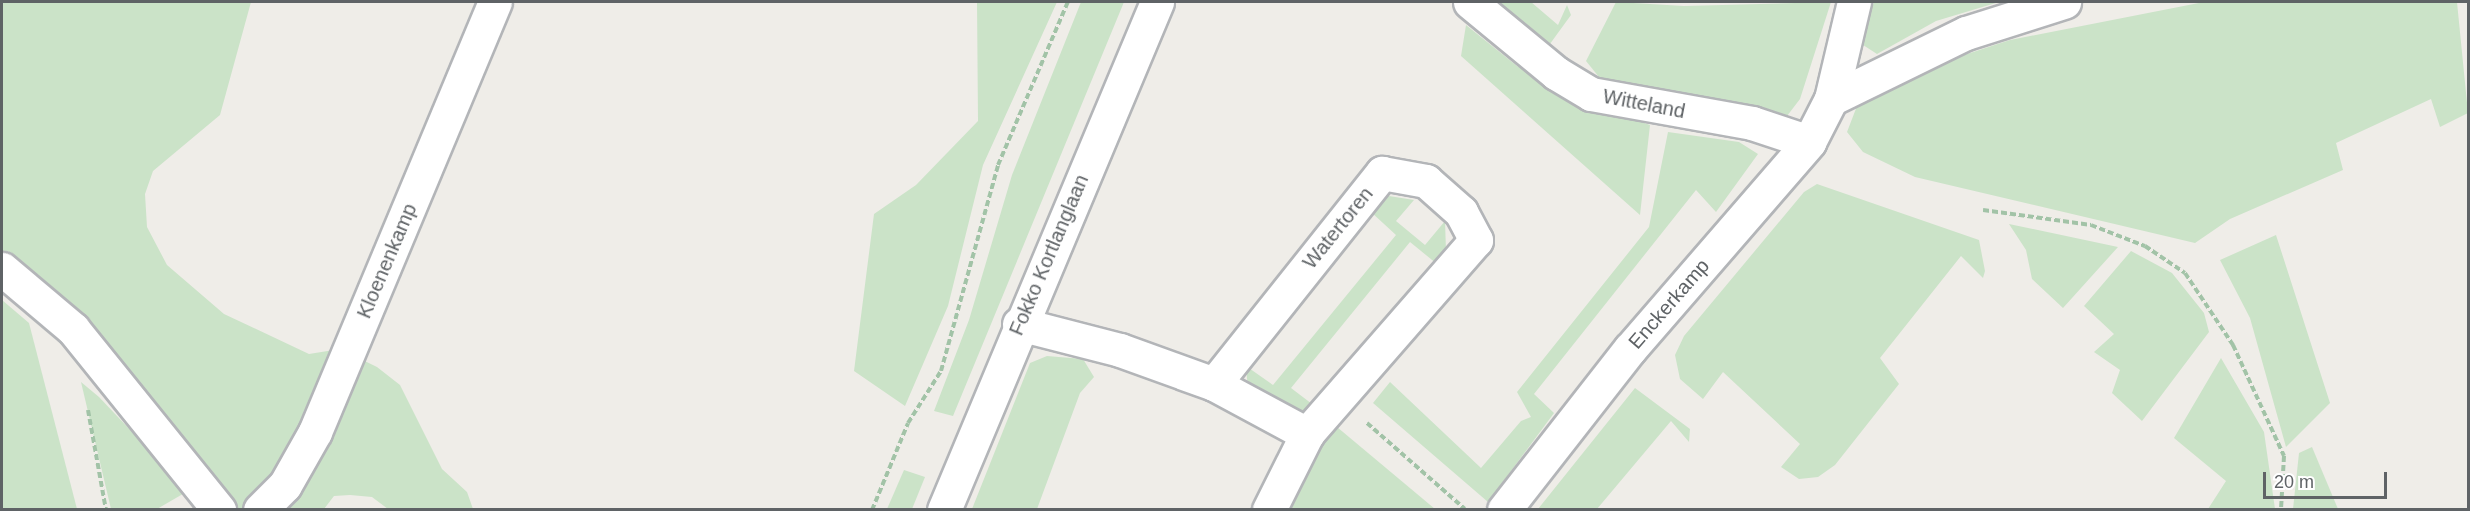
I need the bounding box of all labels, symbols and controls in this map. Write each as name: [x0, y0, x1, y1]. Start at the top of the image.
street label: Witteland: [1601, 84, 1687, 124]
street label: Fokko Kortlanglaan: [1004, 171, 1094, 339]
street label: Watertoren: [1298, 182, 1378, 274]
street label: Kloenenkamp: [352, 200, 422, 322]
street label: Enckerkamp: [1623, 254, 1715, 354]
scale bar: [2266, 460, 2390, 498]
text: 20 m: [2274, 472, 2314, 492]

